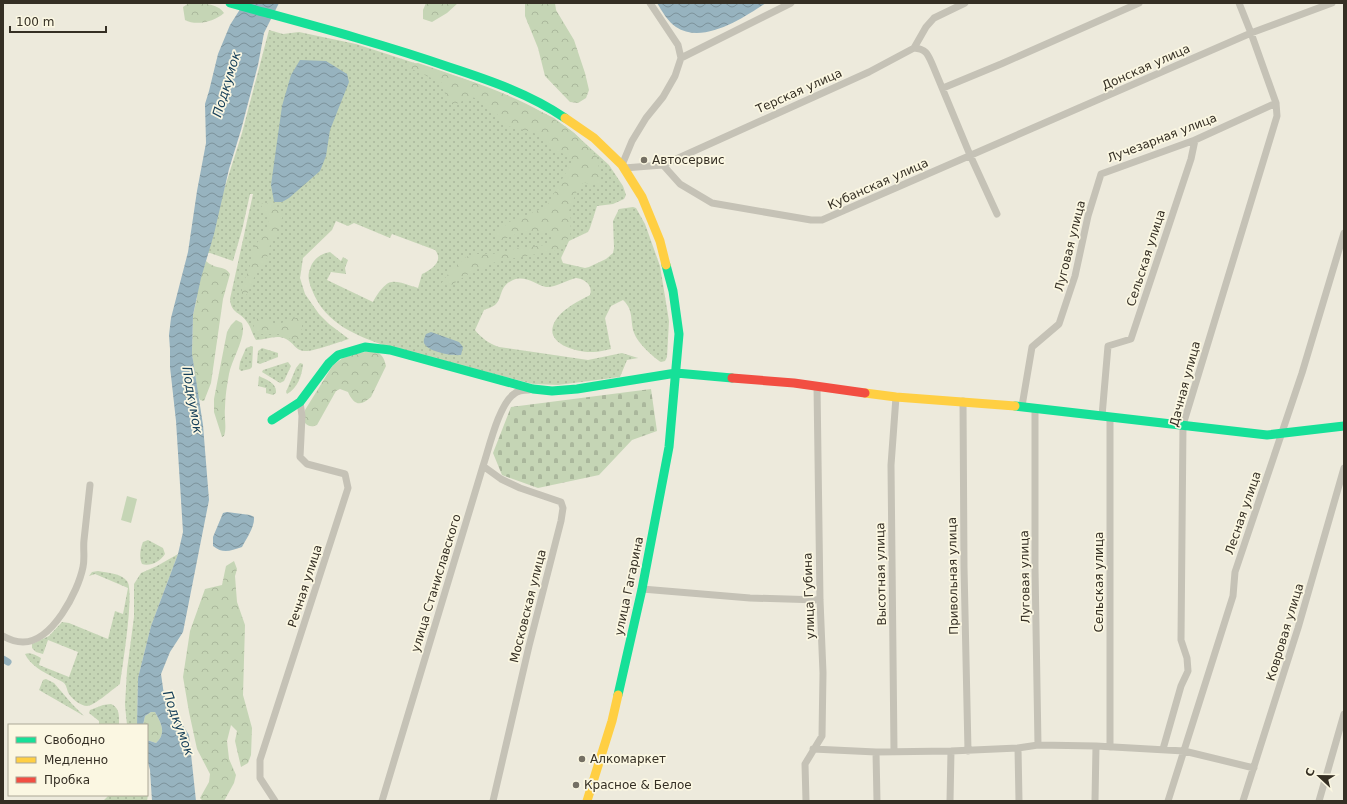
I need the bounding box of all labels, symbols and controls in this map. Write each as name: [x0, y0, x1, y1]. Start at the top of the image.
scale bar: [10, 8, 106, 34]
text: 100 m: [16, 15, 54, 29]
street label: Донская улица: [1100, 41, 1192, 93]
water label: Подкумок: [209, 49, 244, 119]
street label: Терская улица: [753, 66, 844, 117]
street label: Лучезарная улица: [1105, 111, 1219, 165]
place label: Автосервис: [652, 153, 725, 167]
marker: Автосервис: [639, 155, 649, 165]
street label: Кубанская улица: [826, 156, 930, 212]
street label: Луговая улица: [1052, 199, 1088, 293]
street label: Сельская улица: [1124, 208, 1168, 308]
street label: Дачная улица: [1167, 340, 1203, 428]
water label: Подкумок: [179, 365, 206, 435]
street label: Лесная улица: [1222, 469, 1264, 557]
street label: улица Станиславского: [408, 512, 464, 654]
street label: Привольная улица: [945, 517, 961, 635]
street label: Высотная улица: [873, 522, 889, 626]
street label: Луговая улица: [1017, 530, 1033, 624]
street label: Сельская улица: [1092, 532, 1106, 632]
street label: улица Гагарина: [612, 535, 646, 637]
street label: Речная улица: [285, 543, 325, 629]
street label: Московская улица: [507, 548, 549, 664]
street label: улица Губина: [800, 552, 818, 640]
street label: Ковровая улица: [1263, 581, 1307, 683]
water label: Подкумок: [160, 689, 197, 758]
legend: [8, 724, 148, 796]
text: Свободно: [44, 733, 105, 747]
place label: Алкомаркет: [590, 752, 666, 766]
text: Медленно: [44, 753, 108, 767]
marker: Алкомаркет: [577, 754, 587, 764]
north arrow: [1299, 756, 1339, 796]
text: С: [1303, 766, 1318, 779]
text: Пробка: [44, 773, 90, 787]
place label: Красное & Белое: [584, 778, 692, 792]
marker: Красное & Белое: [571, 780, 581, 790]

